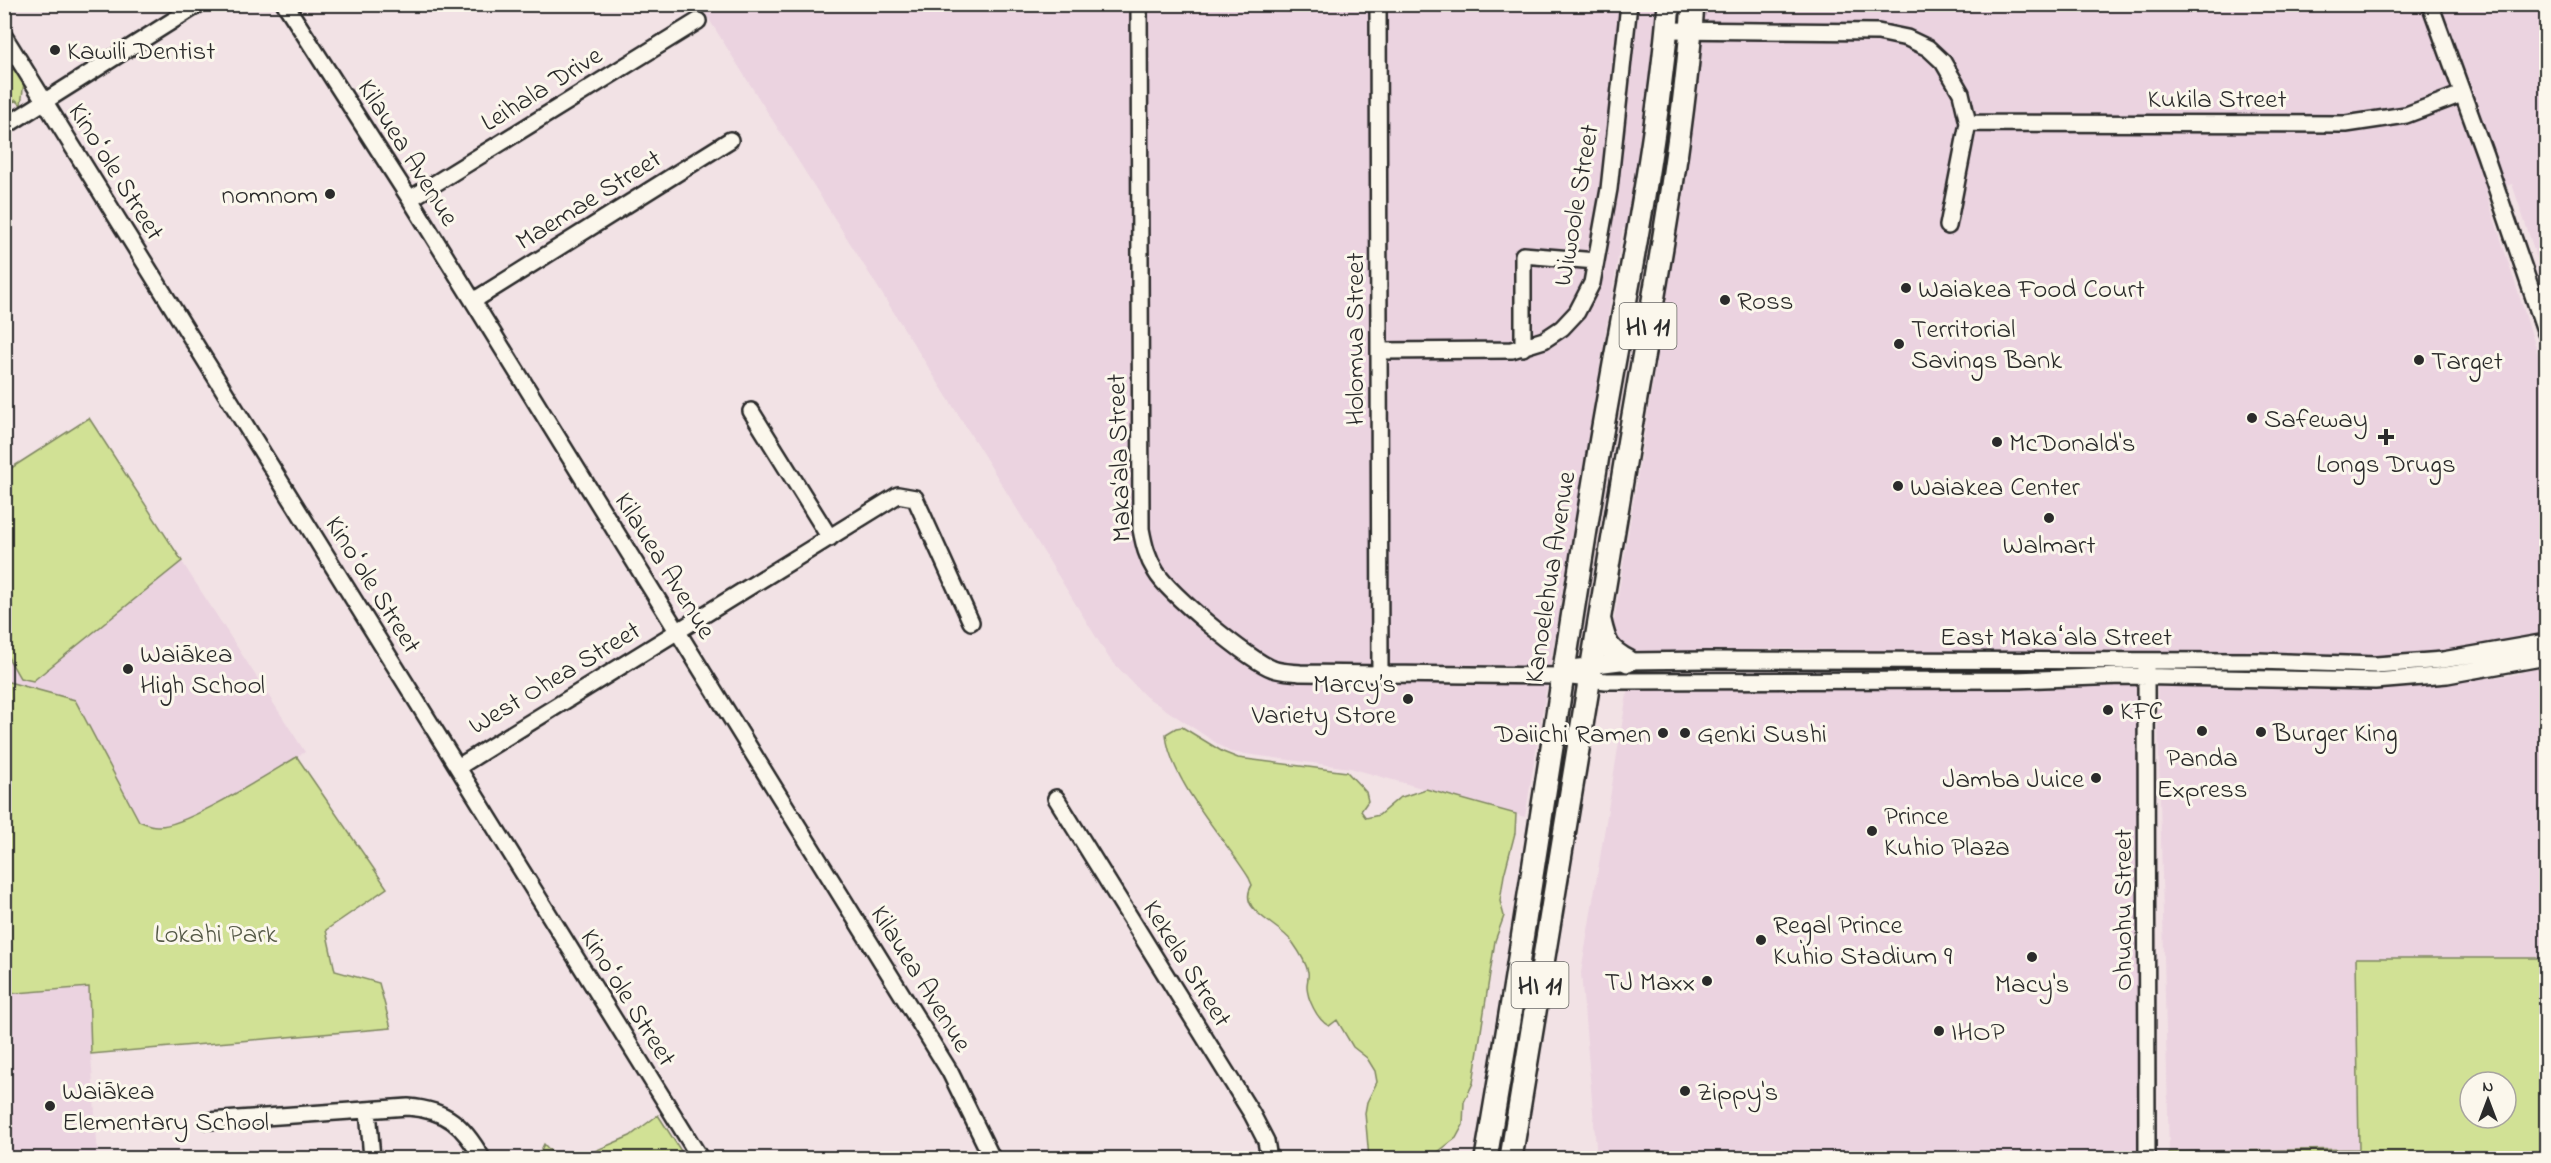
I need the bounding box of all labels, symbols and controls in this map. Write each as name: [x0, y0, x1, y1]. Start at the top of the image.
place label: Kawili Dentist: [67, 33, 215, 72]
street label: Leihala Drive: [474, 37, 611, 143]
marker: Kawili Dentist: [48, 43, 62, 57]
street label: Kilauea Avenue: [346, 72, 468, 235]
street label: Kukila Street: [2147, 81, 2287, 120]
street label: Kinoʻole Street: [57, 96, 173, 249]
street label: Wiwoole Street: [1544, 122, 1611, 289]
street label: Maemae Street: [509, 141, 670, 262]
place label: nomnom: [221, 177, 318, 216]
marker: nomnom: [323, 187, 337, 201]
street label: Holomua Street: [1337, 252, 1376, 426]
place label: Waiakea Food Court: [1918, 271, 2145, 310]
marker: Waiakea Food Court: [1899, 281, 1913, 295]
place label: Ross: [1737, 283, 1793, 322]
marker: Ross: [1718, 293, 1732, 307]
road number: HI 11: [1620, 303, 1676, 349]
place label: Territorial Savings Bank: [1911, 311, 2062, 381]
marker: Territorial Savings Bank: [1892, 337, 1906, 351]
place label: Target: [2431, 343, 2503, 382]
marker: Target: [2412, 353, 2426, 367]
street label: Maka‘ala Street: [1098, 373, 1143, 543]
place label: Safeway: [2264, 401, 2368, 440]
marker: Safeway: [2245, 411, 2259, 425]
place label: McDonald's: [2009, 425, 2135, 464]
marker: Longs Drugs: [2379, 430, 2393, 444]
marker: McDonald's: [1990, 435, 2004, 449]
place label: Longs Drugs: [2316, 446, 2456, 485]
street label: Kanoelehua Avenue: [1515, 468, 1588, 686]
place label: Waiakea Center: [1910, 469, 2081, 508]
marker: Waiakea Center: [1891, 479, 1905, 493]
street label: Kilauea Avenue: [603, 485, 725, 648]
street label: Kinoʻole Street: [314, 509, 430, 662]
marker: Walmart: [2042, 511, 2056, 525]
place label: Walmart: [2002, 527, 2096, 566]
street label: West Ohea Street: [462, 612, 649, 746]
street label: East Makaʻala Street: [1940, 619, 2172, 658]
place label: Waiākea High School: [140, 636, 265, 706]
marker: Waiākea High School: [121, 662, 135, 676]
place label: Marcy’s Variety Store: [1251, 666, 1397, 736]
marker: Marcy’s Variety Store: [1401, 692, 1415, 706]
place label: KFC: [2120, 693, 2163, 732]
marker: KFC: [2101, 703, 2115, 717]
place label: Burger King: [2272, 715, 2398, 754]
place label: Daiichi Ramen: [1494, 716, 1651, 755]
place label: Genki Sushi: [1697, 716, 1827, 755]
marker: Panda Express: [2195, 724, 2209, 738]
marker: Burger King: [2254, 725, 2268, 739]
marker: Daiichi Ramen: [1656, 726, 1670, 740]
marker: Genki Sushi: [1678, 726, 1692, 740]
place label: Panda Express: [2156, 740, 2248, 810]
place label: Jamba Juice: [1942, 761, 2085, 800]
marker: Jamba Juice: [2089, 771, 2103, 785]
place label: Prince Kuhio Plaza: [1884, 798, 2010, 868]
marker: Prince Kuhio Plaza: [1865, 824, 1879, 838]
street label: Ohuohu Street: [2105, 829, 2144, 991]
street label: Kekela Street: [1131, 893, 1240, 1035]
street label: Kilauea Avenue: [859, 898, 981, 1061]
place label: Regal Prince Kuhio Stadium 9: [1773, 907, 1952, 977]
park label: Lokahi Park: [155, 916, 278, 955]
street label: Kinoʻole Street: [569, 922, 685, 1075]
marker: Regal Prince Kuhio Stadium 9: [1754, 933, 1768, 947]
marker: Macy's: [2025, 950, 2039, 964]
road number: HI 11: [1512, 962, 1568, 1008]
place label: TJ Maxx: [1604, 964, 1695, 1003]
place label: Macy's: [1995, 966, 2069, 1005]
marker: TJ Maxx: [1700, 974, 1714, 988]
place label: IHOP: [1951, 1014, 2005, 1053]
marker: IHOP: [1932, 1024, 1946, 1038]
north arrow: [2458, 1070, 2518, 1130]
place label: Waiākea Elementary School: [62, 1073, 269, 1143]
place label: Zippy's: [1697, 1074, 1778, 1113]
text: N: [2483, 1075, 2494, 1099]
marker: Zippy's: [1678, 1084, 1692, 1098]
marker: Waiākea Elementary School: [43, 1099, 57, 1113]

